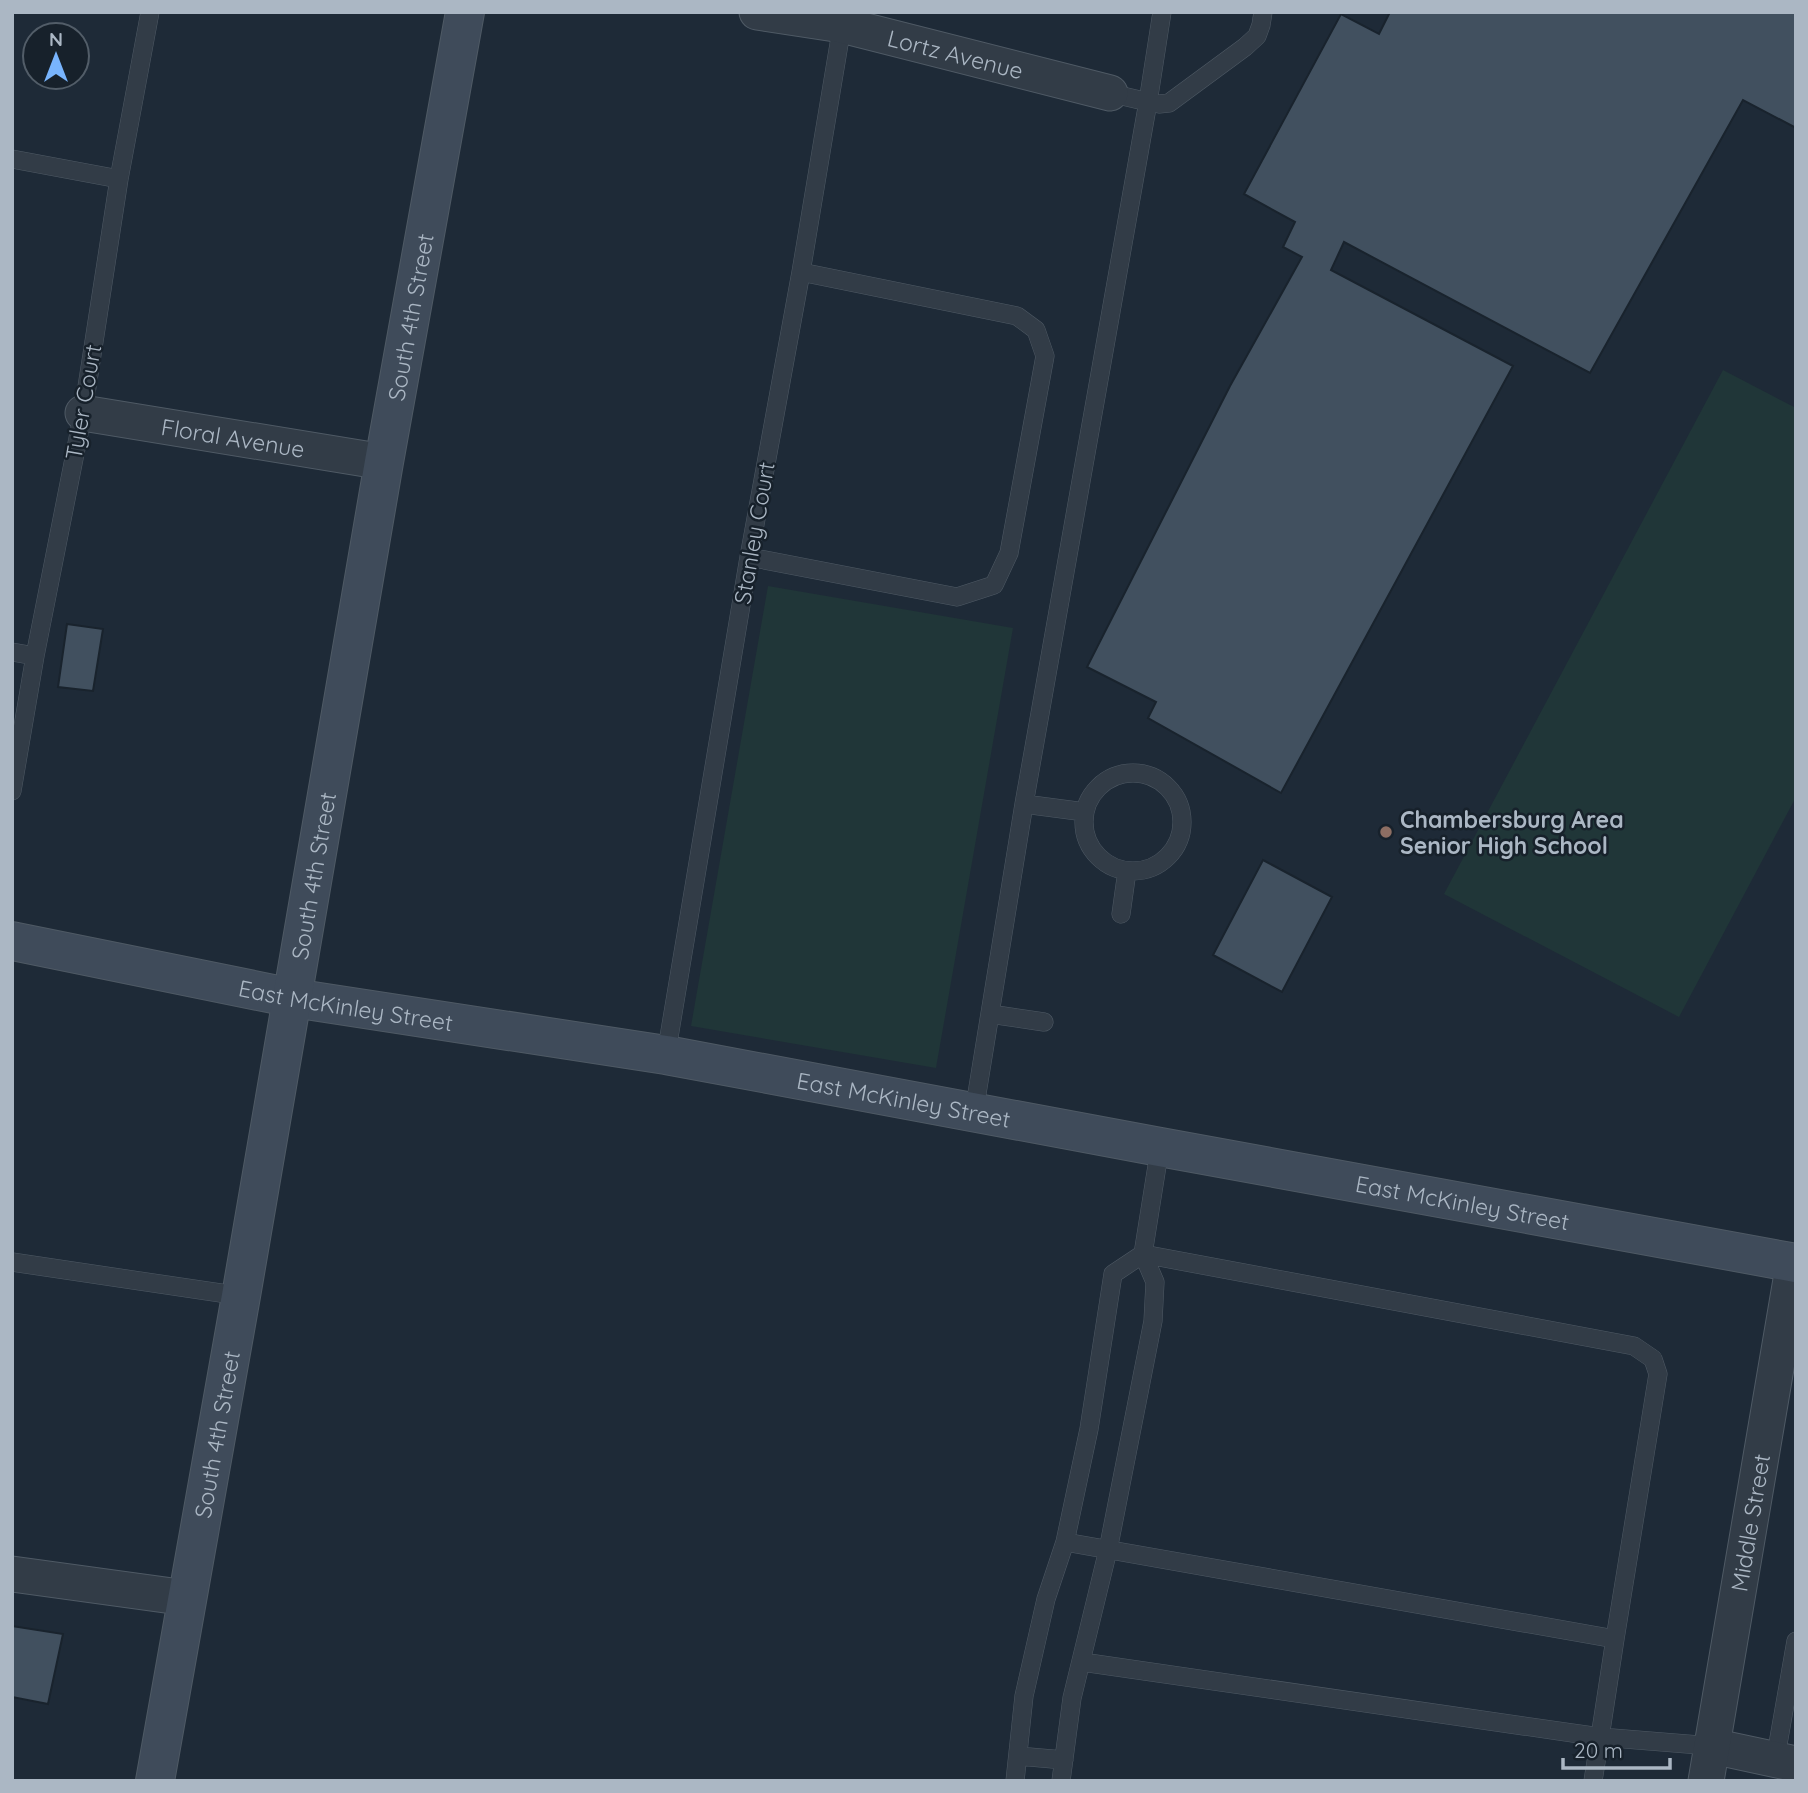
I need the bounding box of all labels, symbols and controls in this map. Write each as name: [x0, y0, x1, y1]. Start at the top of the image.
north arrow: [21, 21, 91, 91]
street label: Lortz Avenue: [885, 23, 1026, 85]
text: N: [49, 27, 63, 51]
street label: South 4th Street: [381, 231, 439, 403]
street label: Tyler Court: [59, 342, 107, 462]
street label: Floral Avenue: [159, 411, 307, 463]
street label: Stanley Court: [727, 459, 781, 606]
street label: South 4th Street: [284, 790, 342, 962]
place label: Chambersburg Area Senior High School: [1400, 805, 1624, 860]
marker: Chambersburg Area Senior High School: [1378, 824, 1394, 840]
street label: East McKinley Street: [236, 973, 455, 1037]
street label: East McKinley Street: [795, 1065, 1013, 1133]
street label: East McKinley Street: [1353, 1168, 1572, 1236]
street label: South 4th Street: [187, 1348, 246, 1520]
street label: Middle Street: [1724, 1451, 1776, 1594]
scale bar: [1563, 1727, 1670, 1771]
text: 20 m: [1574, 1737, 1623, 1763]

